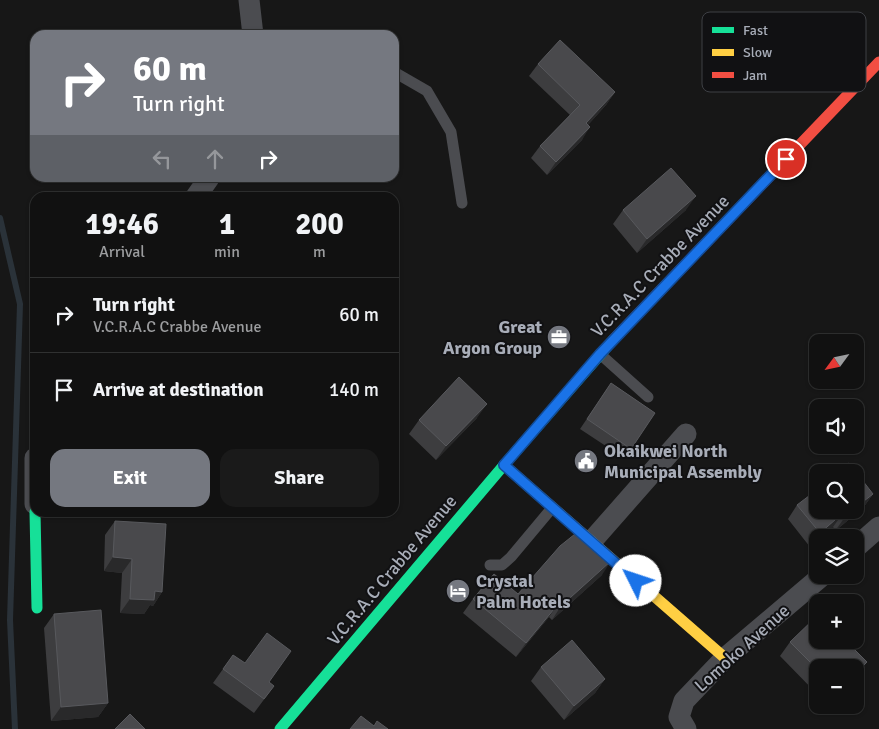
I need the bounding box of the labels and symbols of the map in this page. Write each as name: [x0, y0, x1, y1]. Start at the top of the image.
legend: [702, 12, 866, 92]
text: Fast: [743, 22, 768, 39]
text: Slow: [743, 44, 772, 61]
text: Jam: [743, 67, 767, 84]
pin: [765, 138, 807, 180]
street label: V.C.R.A.C Crabbe Avenue: [586, 190, 734, 342]
place label: Great Argon Group: [443, 316, 542, 359]
office icon: Great Argon Group: [546, 324, 572, 350]
north arrow: [809, 334, 864, 389]
place label: Okaikwei North Municipal Assembly: [604, 440, 762, 483]
public building icon: Okaikwei North Municipal Assembly: [573, 448, 599, 474]
street label: V.C.R.A.C Crabbe Avenue: [323, 490, 461, 650]
position arrow: [609, 554, 661, 606]
place label: Crystal Palm Hotels: [476, 570, 571, 613]
hotel icon: Crystal Palm Hotels: [445, 578, 471, 604]
street label: Lomoko Avenue: [690, 600, 794, 696]

